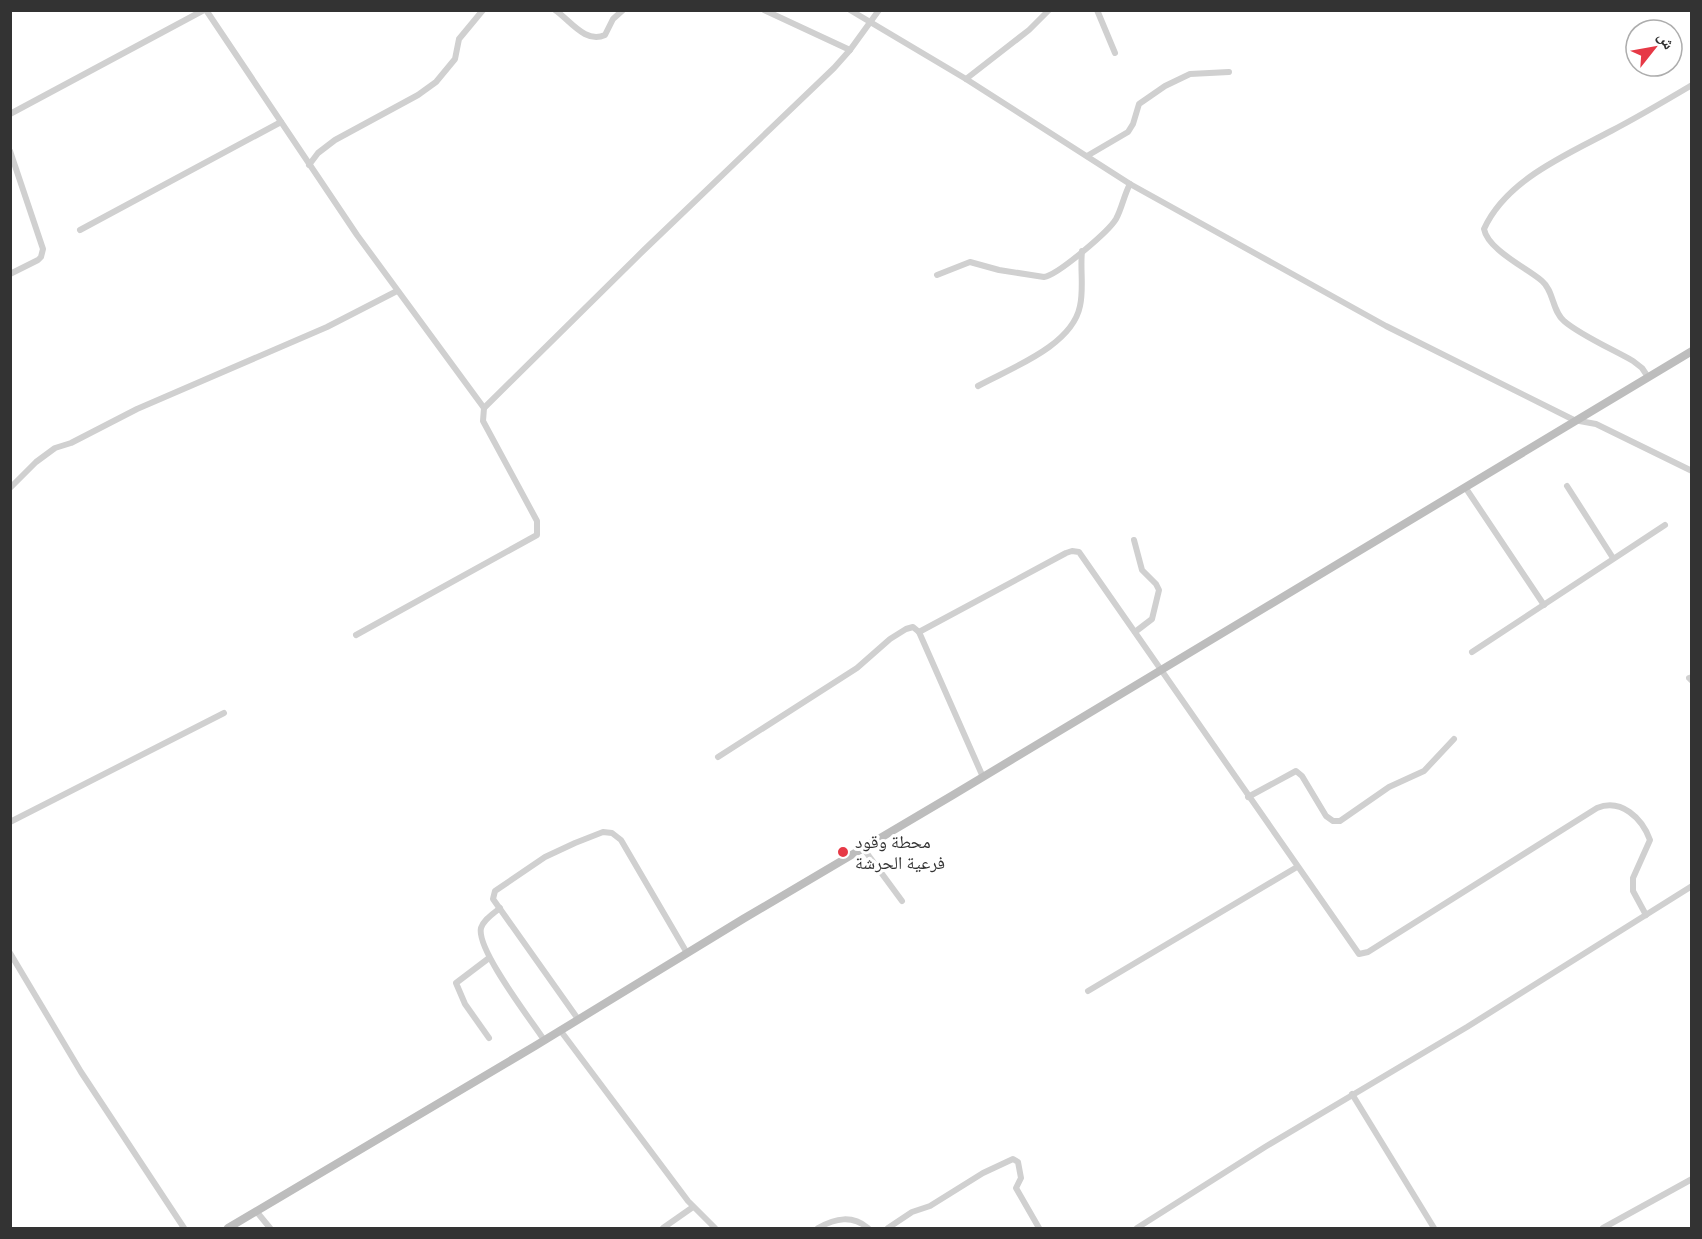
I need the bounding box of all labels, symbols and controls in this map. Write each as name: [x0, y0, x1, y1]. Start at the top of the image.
north arrow: [1624, 18, 1684, 78]
text: ش: [1654, 28, 1679, 53]
place label: محطة وقود فرعية الحرشة: [855, 831, 945, 874]
marker: محطة وقود فرعية الحرشة: [836, 845, 850, 859]

